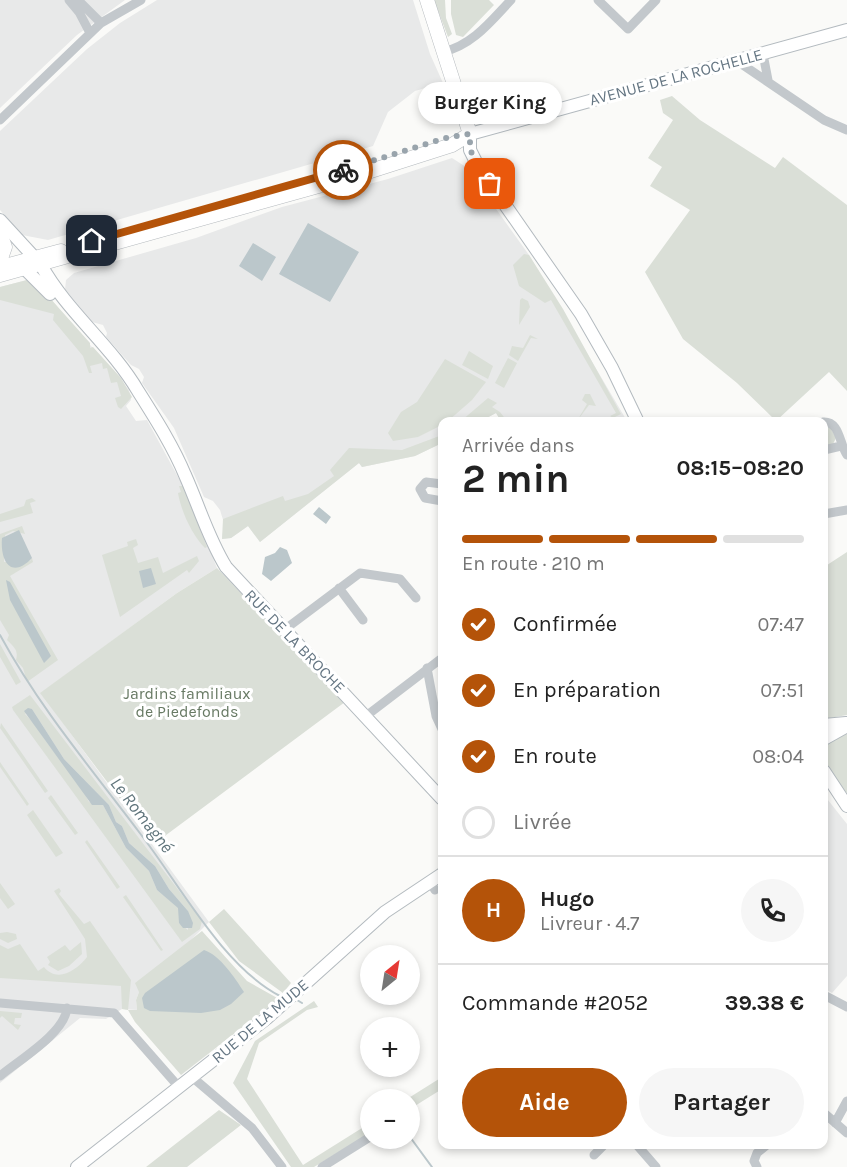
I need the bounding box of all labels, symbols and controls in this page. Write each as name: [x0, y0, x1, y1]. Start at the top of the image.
street label: AVENUE DE LA ROCHELLE: [587, 45, 765, 109]
callout: Burger King: [418, 82, 562, 124]
text: Burger King: [434, 91, 546, 114]
courier: [313, 140, 373, 200]
icon: bike: [327, 154, 360, 187]
pin: [464, 158, 515, 209]
icon: bag: [473, 167, 506, 200]
pin: [66, 215, 117, 266]
icon: home: [75, 224, 108, 257]
text: Arrivée dans: [462, 434, 575, 457]
text: 08:15–08:20: [676, 455, 804, 481]
text: 2 min: [462, 456, 570, 502]
text: En route · 210 m: [462, 552, 605, 575]
street label: RUE DE LA BROCHE: [241, 585, 349, 697]
icon: check: [462, 608, 495, 641]
text: Confirmée: [513, 611, 617, 637]
text: 07:47: [758, 613, 804, 636]
icon: check: [462, 674, 495, 707]
text: En préparation: [513, 677, 661, 703]
text: 07:51: [760, 679, 804, 702]
park label: Jardins familiaux de Piedefonds: [123, 684, 251, 721]
icon: check: [462, 740, 495, 773]
text: En route: [513, 743, 597, 769]
text: 08:04: [752, 745, 804, 768]
water label: Le Romagné: [106, 773, 179, 858]
text: Livrée: [513, 809, 571, 835]
button: phone: [741, 879, 804, 942]
text: Hugo: [540, 886, 595, 912]
text: H: [486, 897, 501, 923]
text: Livreur · 4.7: [540, 912, 639, 935]
north arrow: [360, 945, 420, 1005]
map controls: [360, 945, 420, 1149]
street label: RUE DE LA MUDE: [208, 975, 312, 1067]
text: Commande #2052: [462, 990, 648, 1016]
text: 39.38 €: [725, 990, 804, 1016]
button: +: [360, 1017, 420, 1077]
button: Aide: [462, 1068, 627, 1137]
button: Partager: [639, 1068, 804, 1137]
button: −: [360, 1089, 420, 1149]

